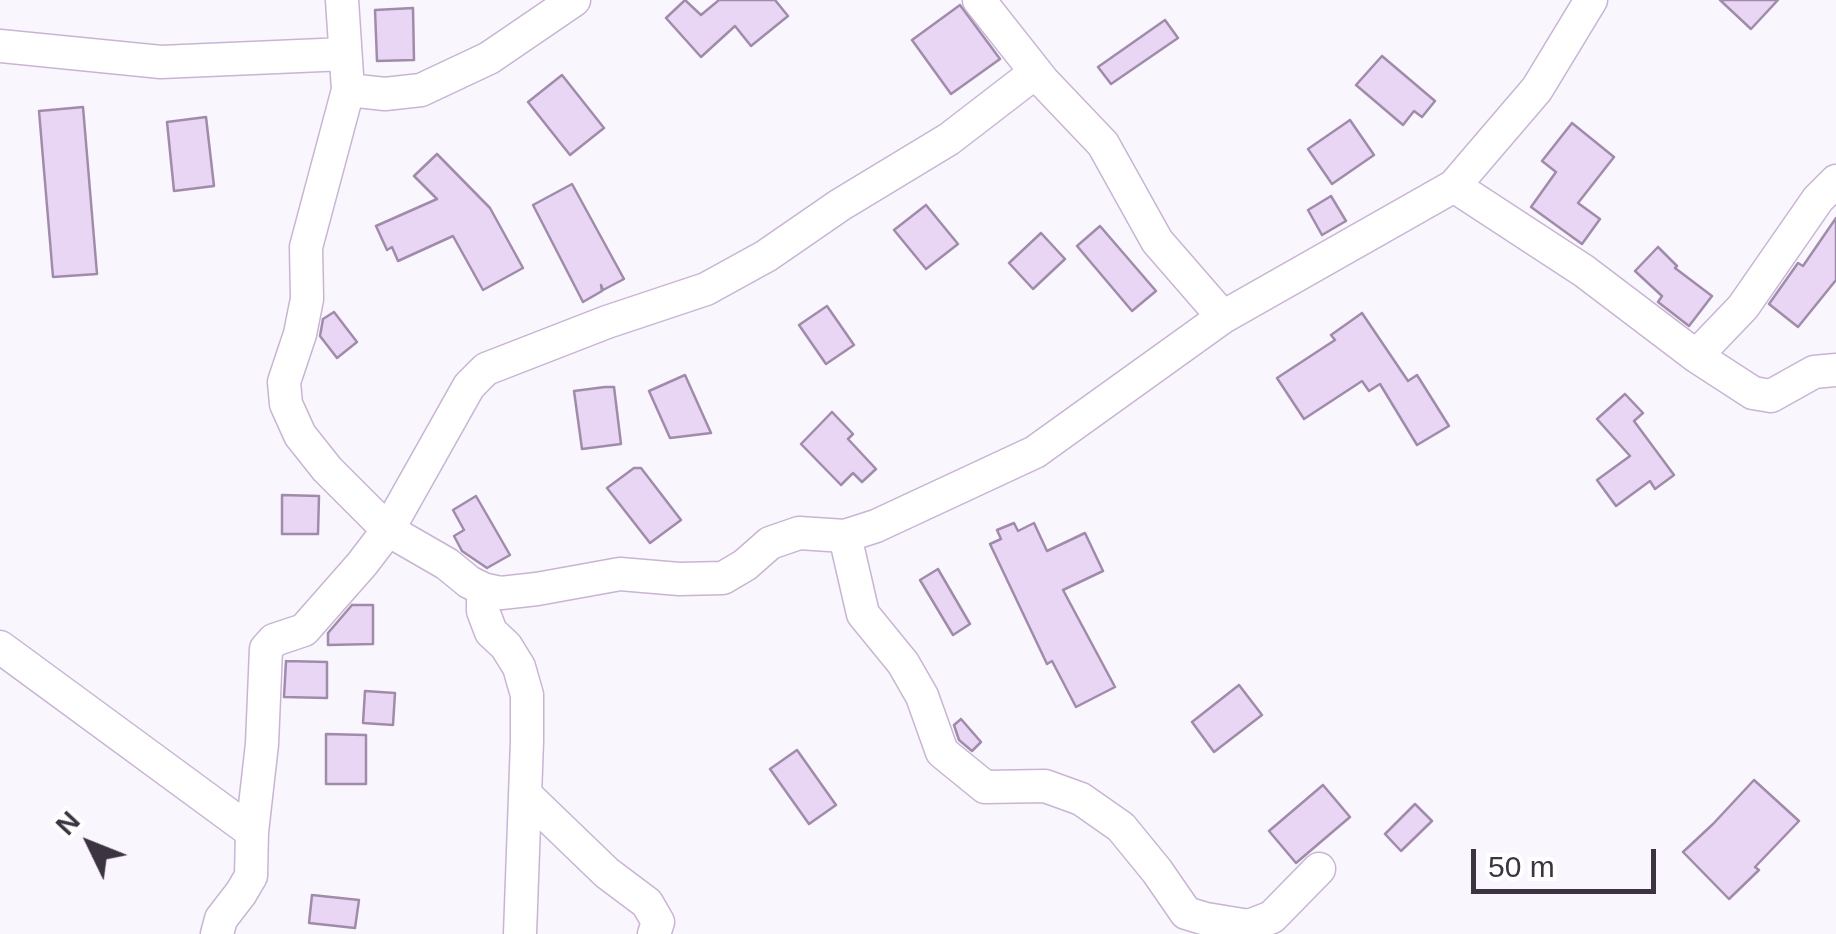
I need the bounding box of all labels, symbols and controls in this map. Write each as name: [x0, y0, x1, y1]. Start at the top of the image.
north arrow: [40, 794, 140, 894]
text: N: [49, 805, 86, 841]
scale bar: [1476, 829, 1661, 891]
text: 50 m: [1488, 850, 1555, 883]

